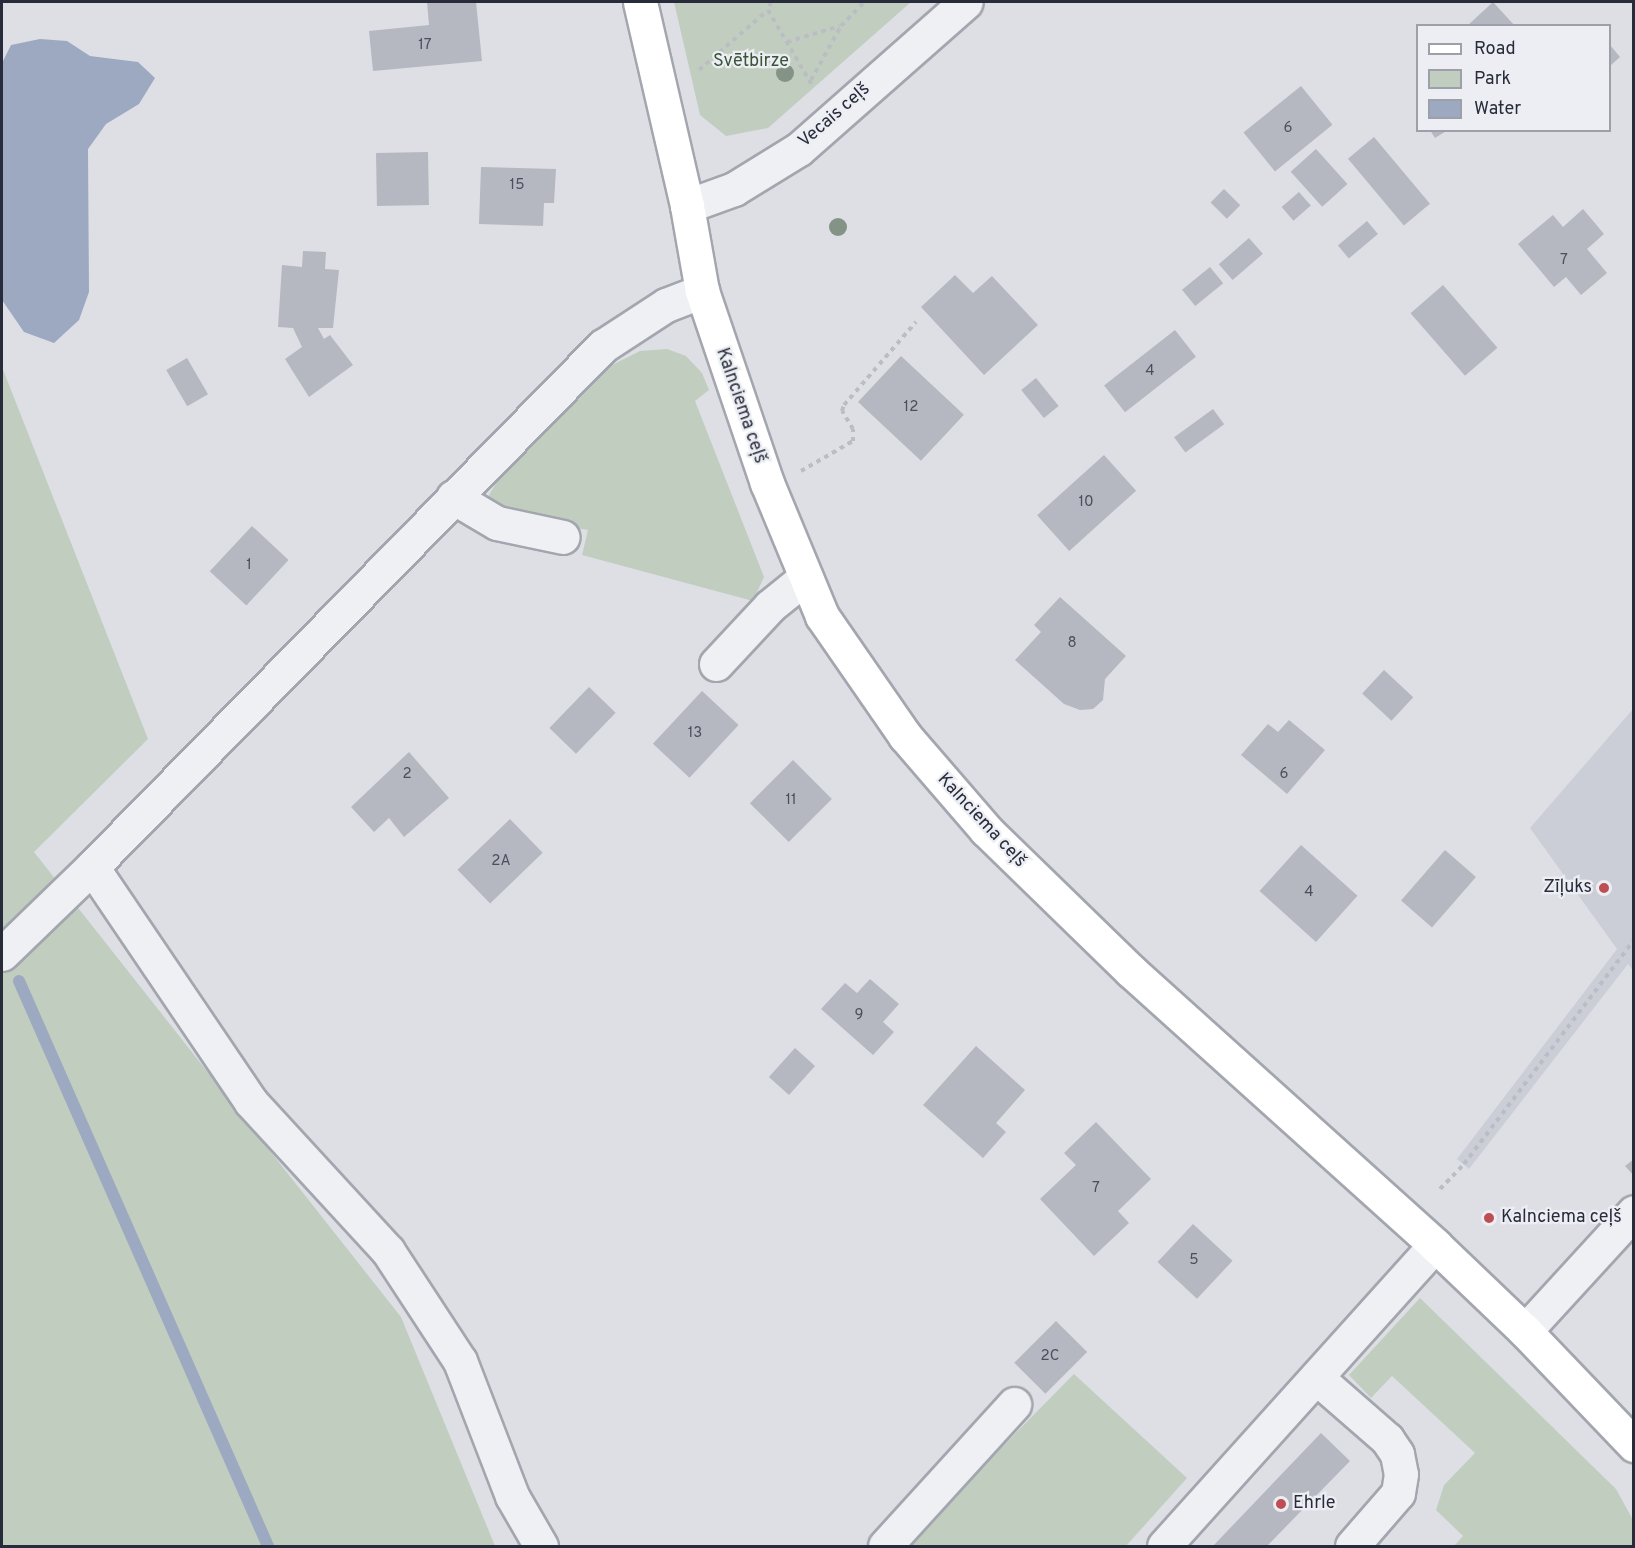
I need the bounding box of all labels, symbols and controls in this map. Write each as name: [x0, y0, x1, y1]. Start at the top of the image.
legend: [1416, 24, 1611, 132]
house number: 17: [418, 37, 432, 55]
text: Road: [1474, 38, 1516, 61]
park label: Svētbirze: [713, 51, 789, 73]
text: Park: [1474, 68, 1511, 91]
street label: Vecais ceļš: [795, 79, 875, 153]
text: Water: [1474, 98, 1521, 121]
house number: 6: [1284, 120, 1292, 138]
house number: 15: [510, 177, 524, 195]
house number: 7: [1560, 252, 1568, 270]
street label: Kalnciema ceļš: [710, 345, 770, 467]
house number: 4: [1145, 363, 1155, 381]
house number: 12: [904, 399, 918, 417]
house number: 10: [1078, 494, 1094, 512]
house number: 1: [246, 557, 252, 575]
house number: 8: [1067, 635, 1077, 653]
house number: 13: [688, 725, 702, 743]
house number: 2: [402, 766, 412, 784]
house number: 6: [1280, 766, 1288, 784]
street label: Kalnciema ceļš: [932, 770, 1030, 872]
house number: 11: [785, 792, 797, 810]
house number: 2A: [491, 853, 511, 871]
place label: Zīļuks: [1543, 877, 1592, 899]
marker: Zīļuks: [1597, 881, 1611, 895]
house number: 4: [1304, 884, 1314, 902]
house number: 9: [855, 1007, 863, 1025]
house number: 7: [1092, 1180, 1100, 1198]
place label: Kalnciema ceļš: [1501, 1207, 1622, 1229]
marker: Kalnciema ceļš: [1482, 1211, 1496, 1225]
house number: 5: [1189, 1252, 1199, 1270]
house number: 2C: [1041, 1348, 1059, 1366]
place label: Ehrle: [1293, 1493, 1335, 1515]
marker: Ehrle: [1274, 1497, 1288, 1511]

